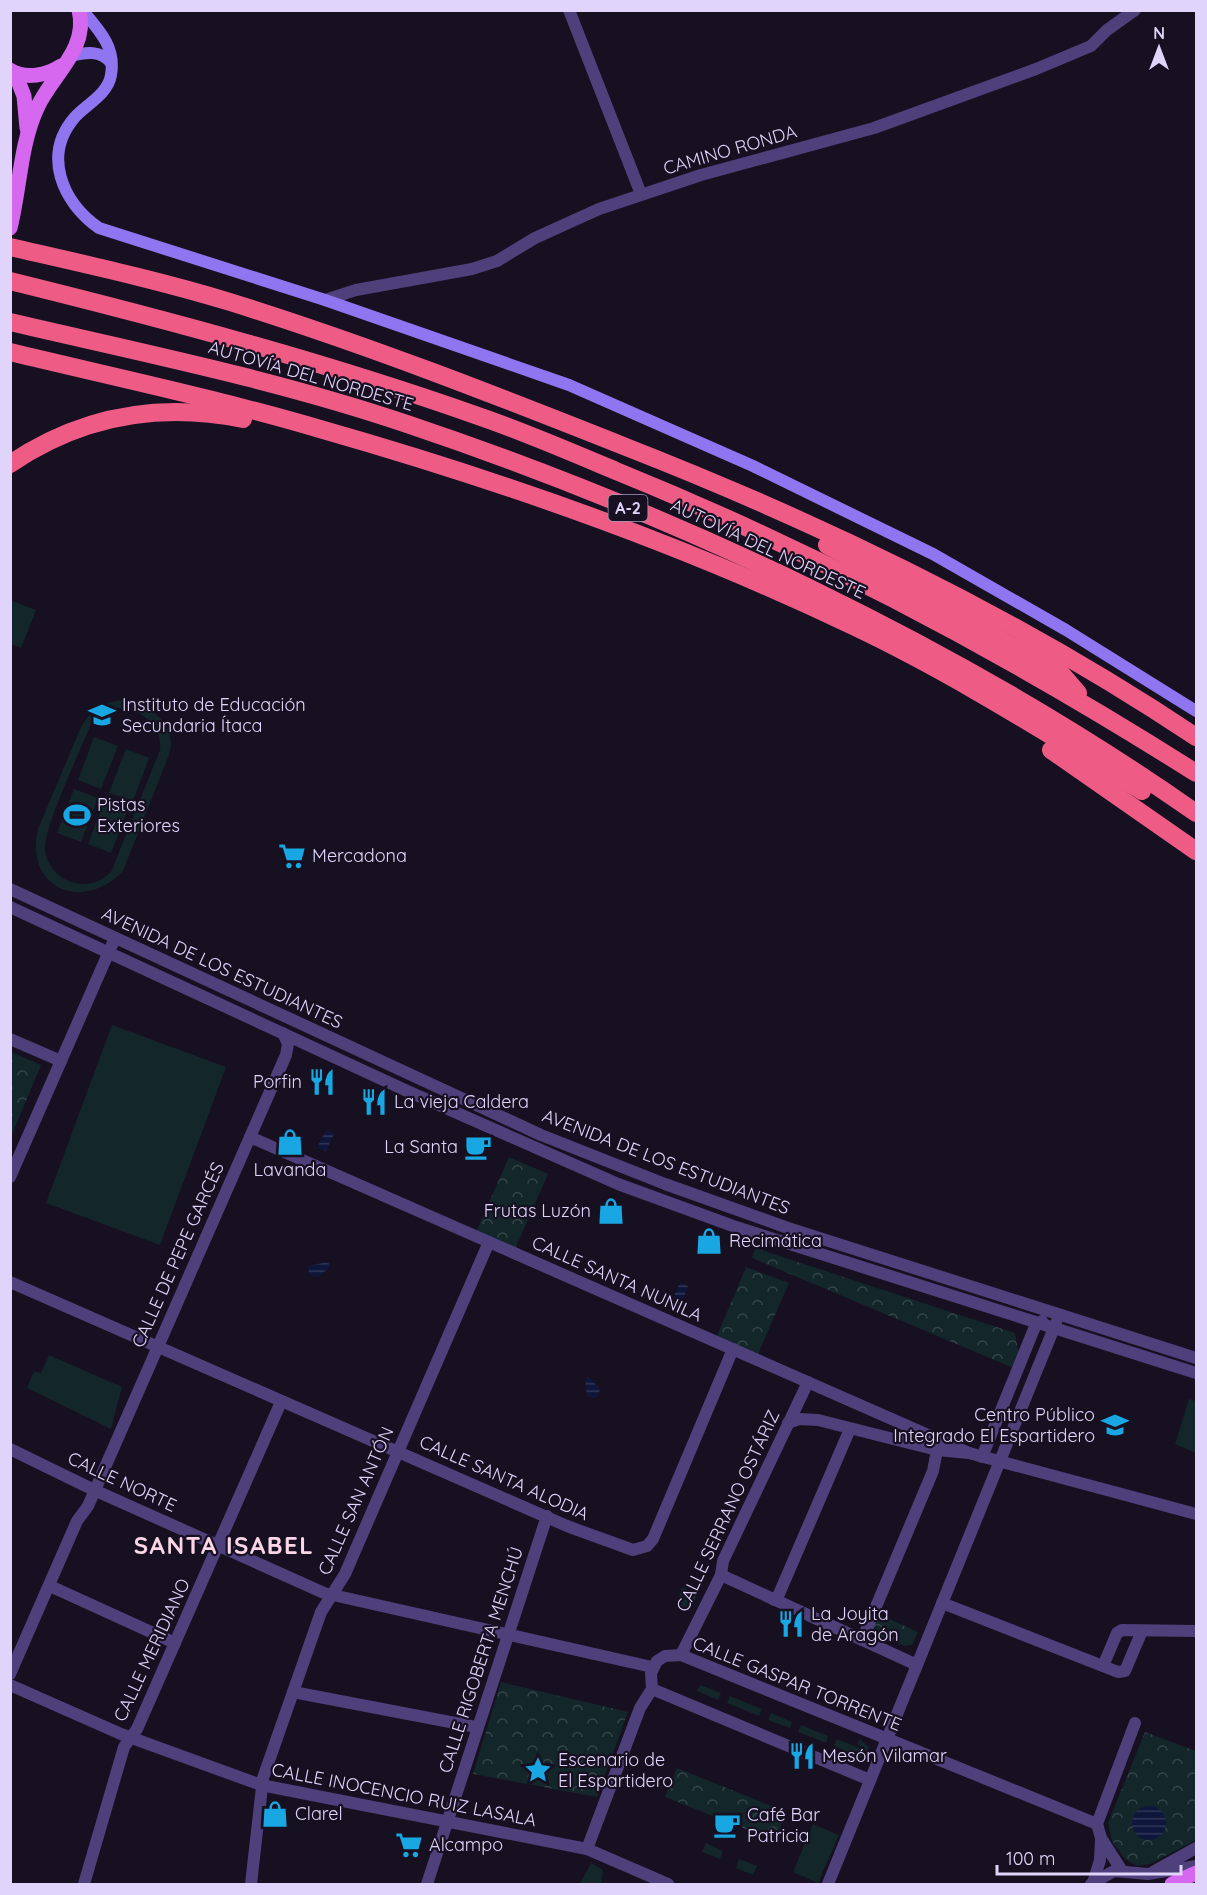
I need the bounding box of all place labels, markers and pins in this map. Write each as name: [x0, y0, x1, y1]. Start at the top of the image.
place label: Instituto de Educación Secundaria Ítaca: [122, 693, 306, 737]
school or university icon: Instituto de Educación Secundaria Ítaca: [87, 700, 117, 730]
place label: Pistas Exteriores: [97, 793, 180, 837]
sports icon: Pistas Exteriores: [62, 800, 92, 830]
supermarket icon: Mercadona: [277, 841, 307, 871]
place label: Mercadona: [312, 844, 407, 867]
restaurant icon: Porfin: [307, 1067, 337, 1097]
place label: Porfin: [253, 1070, 302, 1093]
restaurant icon: La vieja Caldera: [359, 1087, 389, 1117]
place label: La vieja Caldera: [394, 1090, 529, 1113]
shop icon: Lavanda: [275, 1127, 305, 1157]
cafe icon: La Santa: [463, 1132, 493, 1162]
place label: La Santa: [384, 1135, 458, 1158]
place label: Lavanda: [254, 1158, 326, 1181]
shop icon: Frutas Luzón: [596, 1196, 626, 1226]
place label: Frutas Luzón: [484, 1199, 591, 1222]
shop icon: Recimática: [694, 1226, 724, 1256]
place label: Recimática: [729, 1229, 822, 1252]
place label: Centro Público Integrado El Espartidero: [893, 1403, 1095, 1447]
school or university icon: Centro Público Integrado El Espartidero: [1100, 1410, 1130, 1440]
place label: La Joyita de Aragón: [811, 1602, 899, 1646]
restaurant icon: La Joyita de Aragón: [776, 1609, 806, 1639]
restaurant icon: Mesón Vilamar: [787, 1741, 817, 1771]
place label: Mesón Vilamar: [822, 1744, 947, 1767]
place label: Escenario de El Espartidero: [558, 1748, 673, 1792]
place icon: Escenario de El Espartidero: [523, 1755, 553, 1785]
shop icon: Clarel: [260, 1799, 290, 1829]
place label: Clarel: [295, 1802, 343, 1825]
place label: Café Bar Patricia: [747, 1803, 820, 1847]
cafe icon: Café Bar Patricia: [712, 1810, 742, 1840]
supermarket icon: Alcampo: [394, 1830, 424, 1860]
place label: Alcampo: [429, 1833, 503, 1856]

